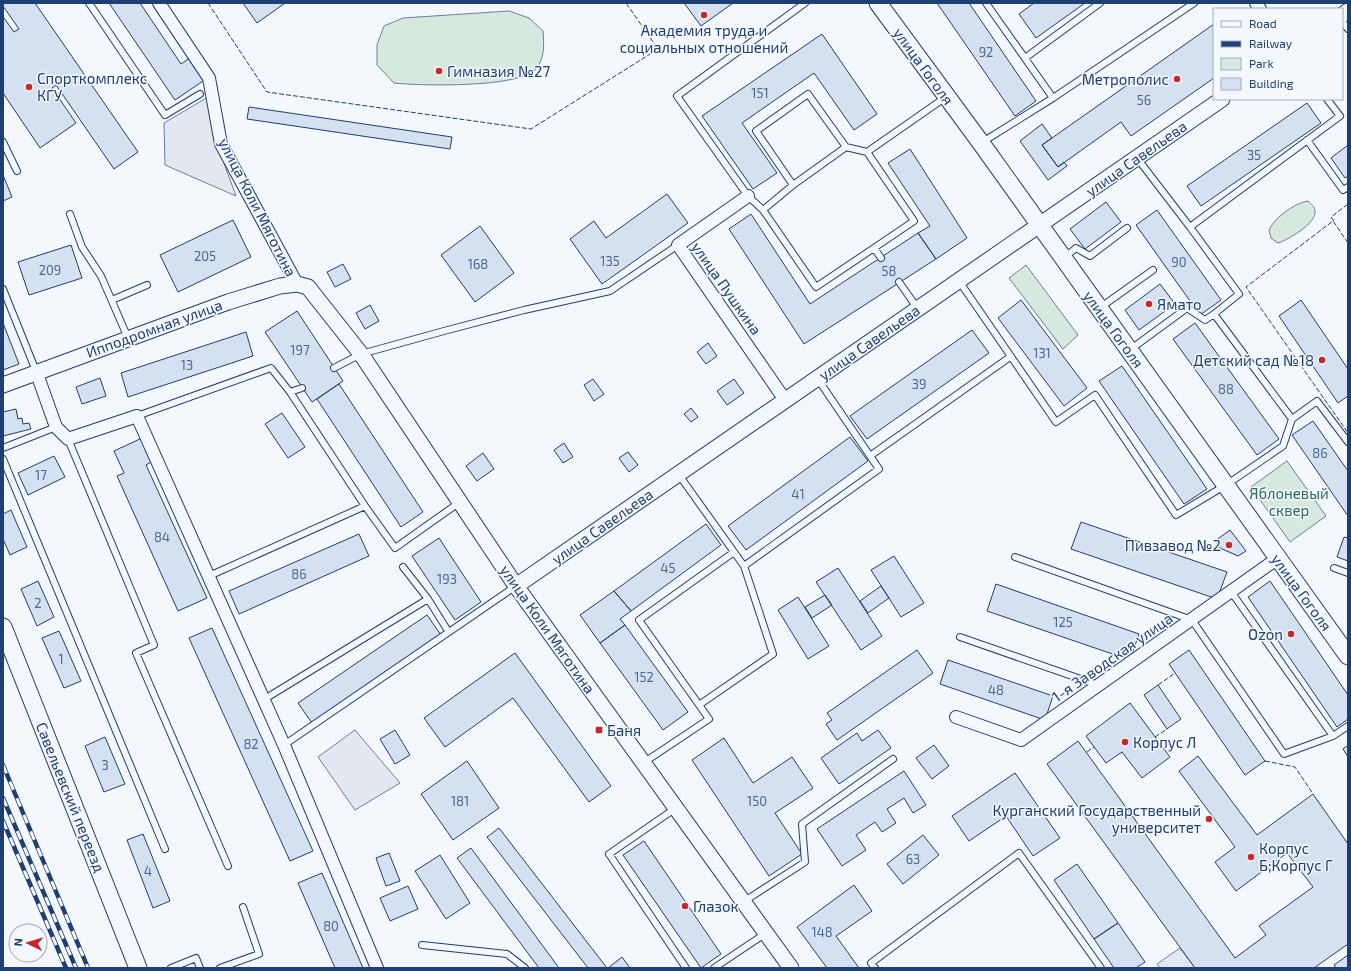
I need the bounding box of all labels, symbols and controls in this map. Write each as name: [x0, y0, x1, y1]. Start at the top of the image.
legend: [1213, 8, 1343, 100]
marker: Академия труда и социальных отношений: [699, 10, 709, 20]
text: Road: [1249, 16, 1277, 30]
place label: Академия труда и социальных отношений: [620, 21, 788, 56]
street label: улица Гоголя: [889, 24, 958, 109]
text: Railway: [1249, 36, 1293, 50]
house number: 92: [979, 44, 993, 60]
text: Park: [1249, 56, 1274, 70]
place label: Гимназия №27: [447, 62, 550, 80]
marker: Гимназия №27: [434, 66, 444, 76]
place label: Спорткомплекс КГУ: [37, 69, 147, 104]
place label: Метрополис: [1082, 70, 1169, 88]
marker: Метрополис: [1172, 74, 1182, 84]
text: Building: [1249, 76, 1294, 90]
marker: Спорткомплекс КГУ: [24, 82, 34, 92]
house number: 151: [751, 85, 769, 101]
house number: 56: [1137, 92, 1151, 108]
street label: улица Савельева: [1082, 116, 1191, 200]
street label: улица Коли Мяготина: [214, 135, 301, 280]
house number: 35: [1247, 147, 1261, 163]
street label: улица Пушкина: [687, 238, 766, 338]
house number: 205: [194, 248, 216, 264]
house number: 135: [600, 253, 620, 269]
house number: 90: [1171, 254, 1187, 270]
house number: 168: [468, 256, 488, 272]
house number: 209: [39, 262, 61, 278]
house number: 58: [882, 263, 896, 279]
street label: улица Гоголя: [1079, 287, 1148, 372]
street label: Ипподромная улица: [83, 295, 225, 362]
place label: Ямато: [1157, 295, 1202, 313]
marker: Ямато: [1144, 299, 1154, 309]
street label: улица Савельева: [815, 300, 924, 384]
house number: 197: [290, 342, 310, 358]
house number: 131: [1033, 345, 1051, 361]
place label: Детский сад №18: [1193, 351, 1314, 369]
marker: Детский сад №18: [1317, 355, 1327, 365]
house number: 13: [181, 357, 193, 373]
house number: 39: [912, 376, 926, 392]
house number: 88: [1218, 381, 1234, 397]
house number: 86: [1312, 445, 1328, 461]
house number: 17: [35, 467, 47, 483]
street label: улица Савельева: [548, 484, 657, 568]
park label: Яблоневый сквер: [1249, 484, 1329, 519]
house number: 41: [791, 486, 805, 502]
house number: 84: [154, 529, 170, 545]
place label: Пивзавод №2: [1125, 536, 1221, 554]
marker: Пивзавод №2: [1224, 540, 1234, 550]
street label: улица Гоголя: [1267, 550, 1336, 635]
house number: 45: [661, 560, 676, 576]
street label: улица Коли Мяготина: [496, 561, 599, 697]
house number: 86: [291, 566, 307, 582]
house number: 193: [437, 571, 457, 587]
house number: 2: [34, 595, 42, 611]
street label: 1-я Заводская улица: [1048, 609, 1176, 706]
house number: 125: [1053, 614, 1073, 630]
place label: Ozon: [1248, 625, 1283, 643]
marker: Ozon: [1286, 629, 1296, 639]
house number: 1: [58, 651, 64, 667]
house number: 152: [634, 669, 654, 685]
house number: 48: [988, 682, 1004, 698]
street label: Савельевский переезд: [33, 719, 109, 875]
place label: Баня: [607, 721, 641, 739]
marker: Баня: [594, 725, 604, 735]
place label: Корпус Л: [1133, 733, 1196, 752]
house number: 82: [243, 736, 259, 752]
marker: Корпус Л: [1120, 737, 1130, 747]
house number: 3: [101, 757, 109, 773]
house number: 181: [451, 793, 469, 809]
house number: 150: [747, 793, 767, 809]
place label: Курганский Государственный университет: [992, 801, 1201, 837]
marker: Курганский Государственный университет: [1204, 814, 1214, 824]
place label: Корпус Б;Корпус Г: [1259, 839, 1333, 875]
house number: 63: [906, 851, 920, 867]
marker: Корпус Б;Корпус Г: [1246, 852, 1256, 862]
house number: 4: [144, 863, 152, 879]
place label: Глазок: [693, 897, 739, 915]
marker: Глазок: [680, 901, 690, 911]
house number: 80: [323, 918, 339, 934]
north arrow: [8, 923, 48, 963]
house number: 148: [811, 924, 833, 940]
text: N: [11, 938, 24, 947]

